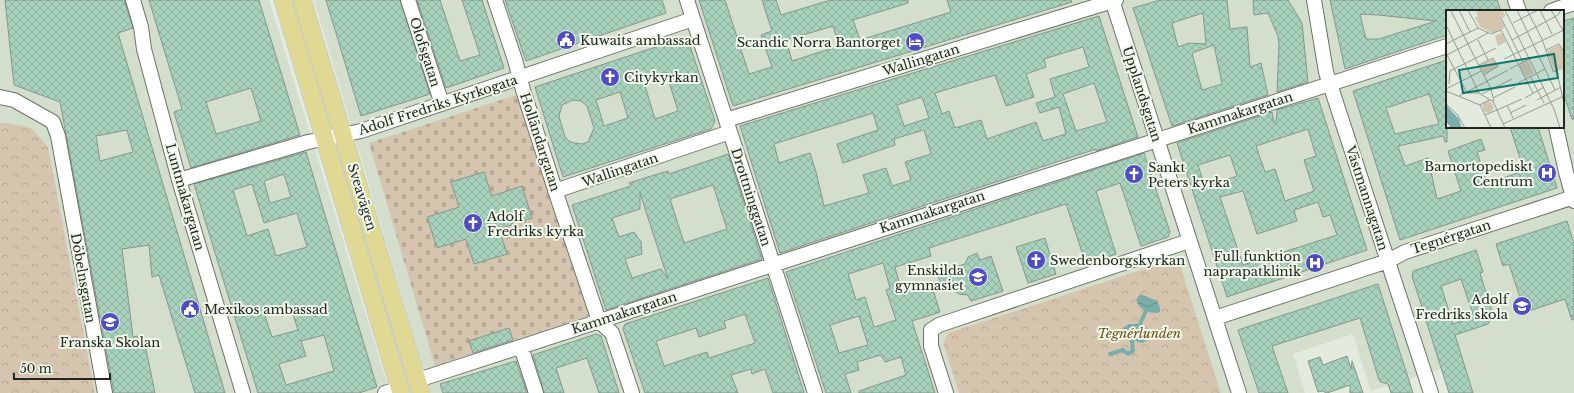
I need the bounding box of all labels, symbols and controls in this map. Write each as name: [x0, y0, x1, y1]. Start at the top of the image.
inset map: [1446, 10, 1564, 128]
street label: Olofsgatan: [406, 15, 444, 89]
public building icon: Kuwaits ambassad: [555, 29, 577, 51]
hotel icon: Scandic Norra Bantorget: [904, 31, 926, 53]
place label: Kuwaits ambassad: [580, 32, 701, 49]
place label: Scandic Norra Bantorget: [737, 34, 901, 51]
street label: Wallingatan: [880, 40, 961, 80]
street label: Upplandsgatan: [1119, 44, 1165, 144]
church icon: Citykyrkan: [599, 66, 621, 88]
place label: Citykyrkan: [624, 69, 699, 86]
street label: Adolf Fredriks Kyrkogata: [355, 71, 520, 139]
street label: Kammakargatan: [1185, 88, 1295, 138]
street label: Holländargatan: [516, 90, 564, 194]
street label: Luntmakargatan: [162, 141, 208, 253]
street label: Västmannagatan: [1342, 142, 1392, 253]
street label: Drottninggatan: [727, 146, 775, 248]
street label: Wallingatan: [579, 149, 660, 191]
place label: Barnortopediskt Centrum: [1424, 158, 1533, 190]
place label: Sankt Peters kyrka: [1148, 159, 1231, 191]
street label: Sveavägen: [344, 161, 380, 233]
hospital icon: Barnortopediskt Centrum: [1536, 162, 1558, 184]
church icon: Sankt Peters kyrka: [1123, 163, 1145, 185]
street label: Kammakargatan: [877, 187, 987, 237]
place label: Adolf Fredriks kyrka: [486, 208, 585, 240]
church icon: Adolf Fredriks kyrka: [462, 212, 484, 234]
street label: Tegnérgatan: [1409, 216, 1493, 258]
street label: Döbelnsgatan: [67, 232, 99, 324]
place label: Full funktion naprapatklinik: [1204, 248, 1301, 280]
church icon: Swedenborgskyrkan: [1025, 249, 1047, 271]
place label: Swedenborgskyrkan: [1050, 252, 1185, 269]
hospital icon: Full funktion naprapatklinik: [1304, 252, 1326, 274]
place label: Enskilda gymnasiet: [895, 262, 965, 294]
school or university icon: Enskilda gymnasiet: [967, 266, 989, 288]
street label: Kammakargatan: [569, 288, 679, 338]
place label: Adolf Fredriks skola: [1415, 291, 1510, 323]
school or university icon: Adolf Fredriks skola: [1511, 295, 1533, 317]
public building icon: Mexikos ambassad: [179, 298, 201, 320]
place label: Mexikos ambassad: [204, 301, 328, 318]
school or university icon: Franska Skolan: [99, 311, 121, 333]
park label: Tegnérlunden: [1097, 325, 1181, 342]
place label: Franska Skolan: [60, 334, 160, 351]
scale bar: [14, 355, 110, 381]
text: 50 m: [20, 361, 52, 376]

